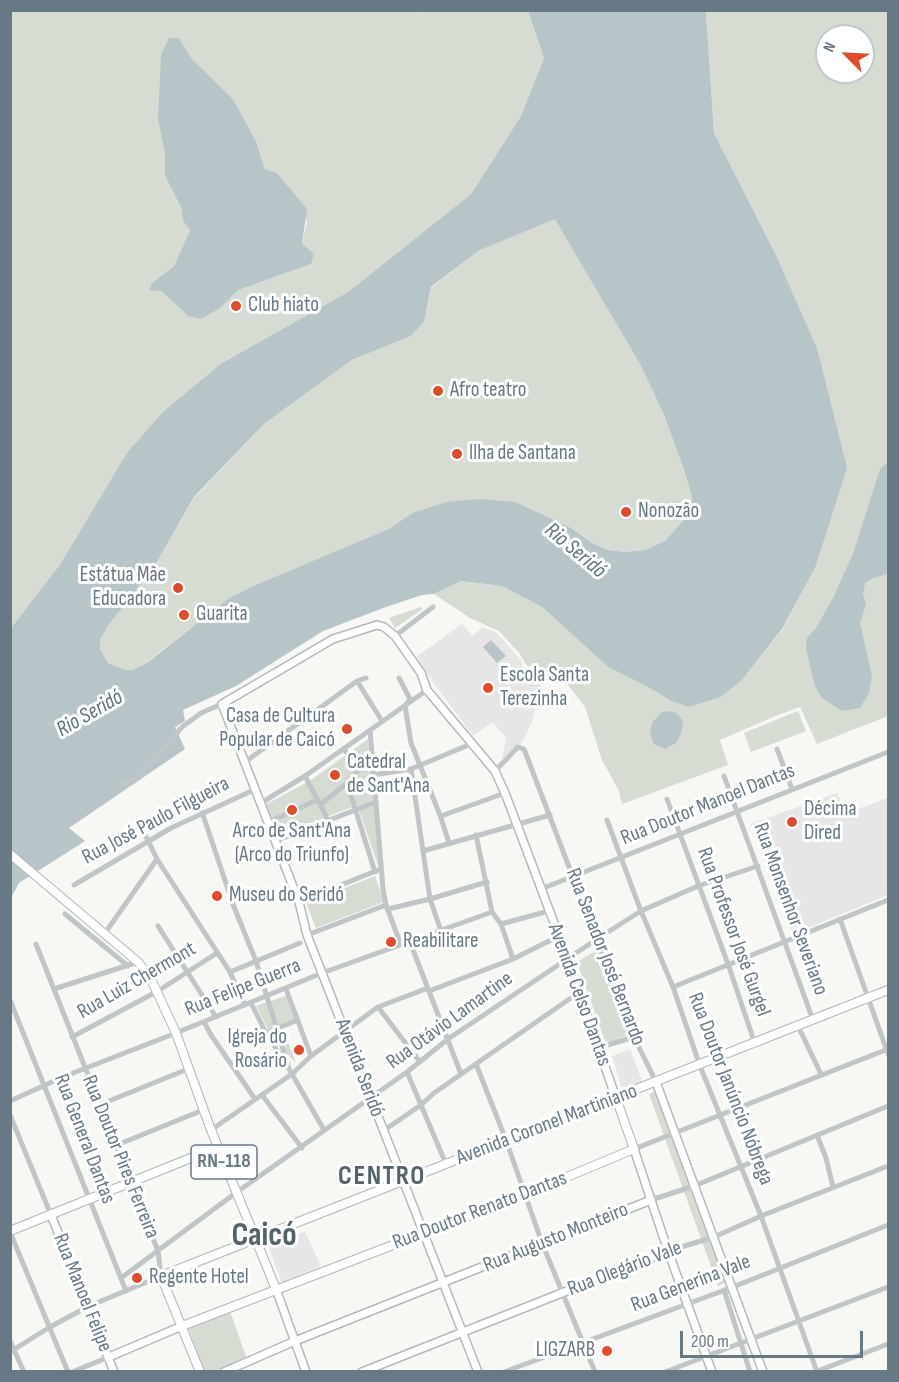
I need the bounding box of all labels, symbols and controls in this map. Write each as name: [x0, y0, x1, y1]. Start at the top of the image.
north arrow: [815, 24, 875, 84]
text: N: [820, 40, 840, 55]
place label: Club hiato: [248, 293, 319, 319]
marker: Club hiato: [229, 299, 243, 313]
place label: Afro teatro: [450, 378, 526, 404]
marker: Afro teatro: [431, 384, 445, 398]
place label: Ilha de Santana: [469, 441, 576, 467]
marker: Ilha de Santana: [450, 447, 464, 461]
place label: Nonozão: [638, 499, 699, 525]
marker: Nonozão: [619, 505, 633, 519]
water label: Rio Seridó: [539, 518, 611, 584]
place label: Estátua Mãe Educadora: [80, 563, 166, 613]
marker: Estátua Mãe Educadora: [171, 581, 185, 595]
place label: Guarita: [196, 602, 248, 628]
marker: Guarita: [177, 608, 191, 622]
place label: Escola Santa Terezinha: [500, 663, 589, 713]
marker: Escola Santa Terezinha: [481, 681, 495, 695]
water label: Rio Seridó: [52, 685, 128, 743]
place label: Casa de Cultura Popular de Caicó: [219, 704, 335, 754]
marker: Casa de Cultura Popular de Caicó: [340, 722, 354, 736]
place label: Catedral de Sant'Ana: [347, 750, 430, 800]
street label: Rua Doutor Manoel Dantas: [617, 759, 799, 851]
marker: Catedral de Sant'Ana: [328, 768, 342, 782]
street label: Rua José Paulo Filgueira: [78, 772, 234, 870]
place label: Décima Dired: [804, 797, 857, 847]
marker: Arco de Sant'Ana (Arco do Triunfo): [285, 803, 299, 817]
marker: Décima Dired: [785, 815, 799, 829]
place label: Arco de Sant'Ana (Arco do Triunfo): [233, 819, 351, 869]
street label: Rua Monsenhor Severiano: [747, 819, 833, 999]
street label: Rua Professor José Gurgel: [691, 844, 775, 1020]
street label: Rua Senador José Bernardo: [560, 865, 650, 1049]
place label: Museu do Seridó: [229, 883, 344, 909]
marker: Museu do Seridó: [210, 889, 224, 903]
street label: Avenida Celso Dantas: [542, 920, 616, 1070]
place label: Reabilitare: [403, 929, 478, 955]
marker: Reabilitare: [384, 935, 398, 949]
street label: Rua Luiz Chermont: [73, 937, 201, 1025]
street label: Rua Felipe Guerra: [182, 953, 304, 1023]
street label: Rua Otávio Lamartine: [382, 967, 518, 1075]
street label: Rua Doutor Janúncio Nóbrega: [682, 989, 778, 1189]
street label: Avenida Seridó: [329, 1015, 389, 1121]
place label: Igreja do Rosário: [228, 1025, 287, 1075]
marker: Igreja do Rosário: [292, 1043, 306, 1057]
street label: Rua General Dantas: [48, 1071, 120, 1207]
street label: Rua Doutor Pires Ferreira: [76, 1072, 164, 1242]
street label: Avenida Coronel Martiniano: [453, 1079, 641, 1171]
road number: RN-118: [191, 1145, 257, 1179]
district label: CENTRO: [338, 1161, 426, 1193]
street label: Rua Doutor Renato Dantas: [389, 1166, 571, 1256]
street label: Rua Augusto Monteiro: [480, 1197, 632, 1279]
district label: Caicó: [231, 1217, 297, 1257]
street label: Rua Manoel Felipe: [47, 1230, 117, 1356]
street label: Rua Olegário Vale: [564, 1236, 686, 1302]
street label: Rua Generina Vale: [628, 1250, 754, 1318]
place label: Regente Hotel: [149, 1265, 249, 1291]
marker: Regente Hotel: [130, 1271, 144, 1285]
scale bar: [683, 1319, 866, 1357]
text: 200 m: [691, 1331, 729, 1352]
place label: LIGZARB: [536, 1338, 595, 1364]
marker: LIGZARB: [600, 1344, 614, 1358]

